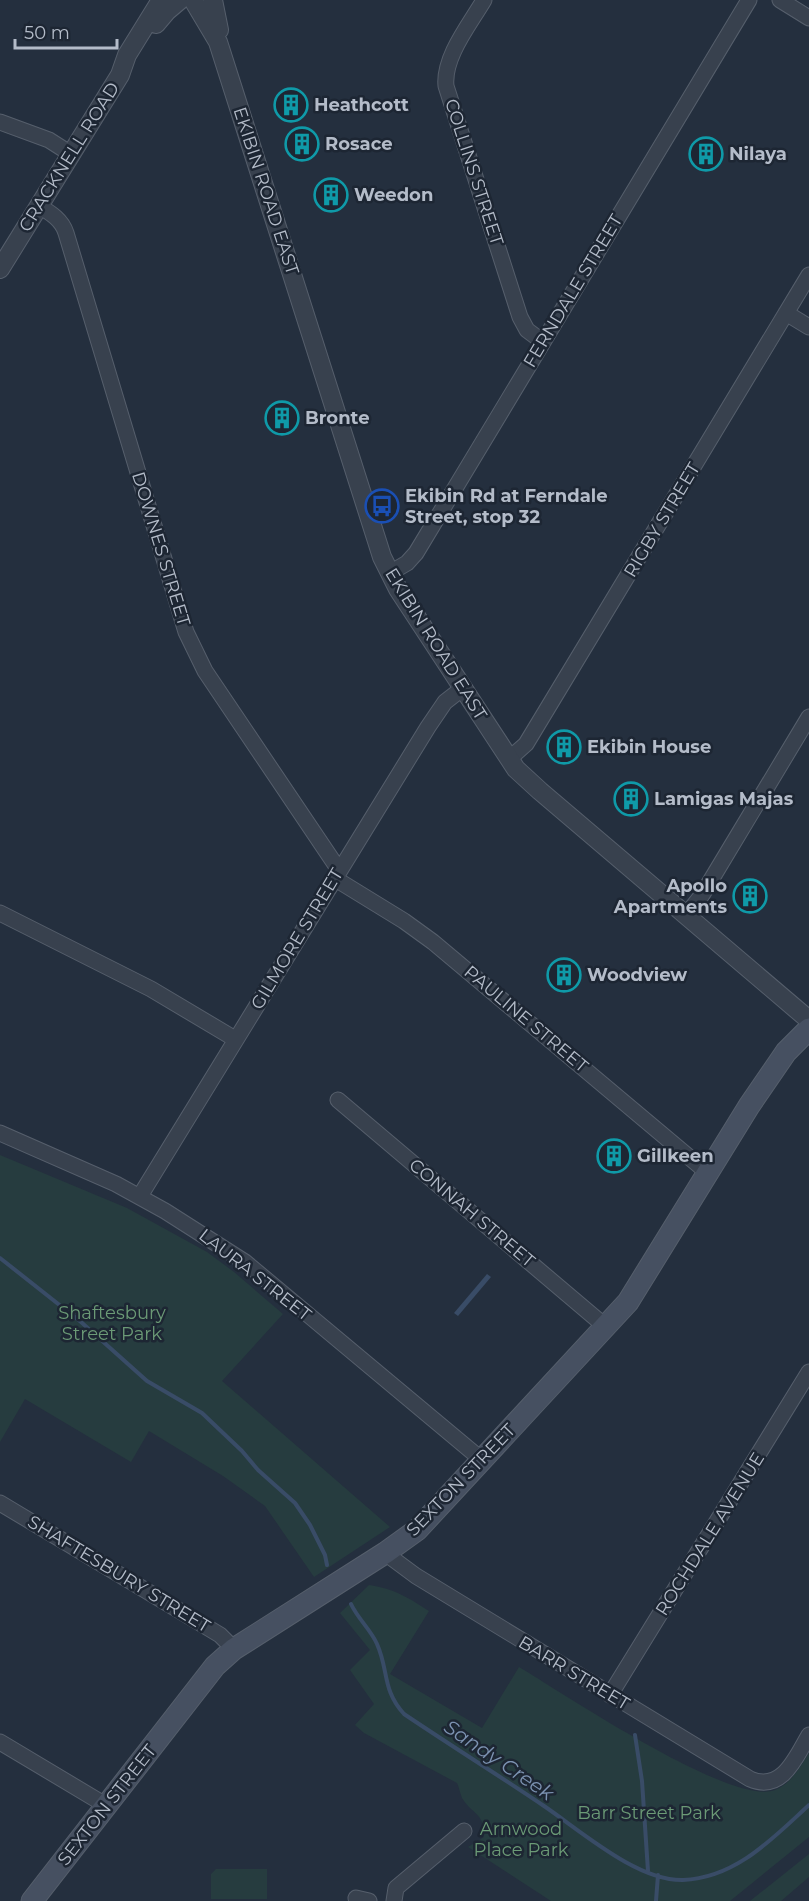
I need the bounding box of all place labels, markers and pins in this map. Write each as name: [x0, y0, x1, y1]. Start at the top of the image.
building icon: Heathcott: [273, 87, 309, 123]
place label: Heathcott: [314, 94, 409, 116]
building icon: Rosace: [284, 126, 320, 162]
place label: Rosace: [325, 133, 393, 155]
building icon: Nilaya: [688, 136, 724, 172]
place label: Nilaya: [729, 143, 787, 165]
building icon: Weedon: [313, 177, 349, 213]
place label: Weedon: [354, 184, 433, 206]
building icon: Bronte: [264, 400, 300, 436]
place label: Bronte: [305, 407, 370, 429]
place label: Ekibin Rd at Ferndale Street, stop 32: [405, 485, 608, 528]
bus stop icon: Ekibin Rd at Ferndale Street, stop 32: [364, 488, 400, 524]
building icon: Ekibin House: [546, 729, 582, 765]
place label: Ekibin House: [587, 736, 711, 758]
building icon: Lamigas Majas: [613, 781, 649, 817]
place label: Lamigas Majas: [654, 788, 794, 810]
place label: Apollo Apartments: [613, 875, 727, 918]
building icon: Apollo Apartments: [732, 878, 768, 914]
building icon: Woodview: [546, 957, 582, 993]
place label: Woodview: [587, 964, 687, 986]
building icon: Gillkeen: [596, 1138, 632, 1174]
place label: Gillkeen: [637, 1145, 714, 1167]

